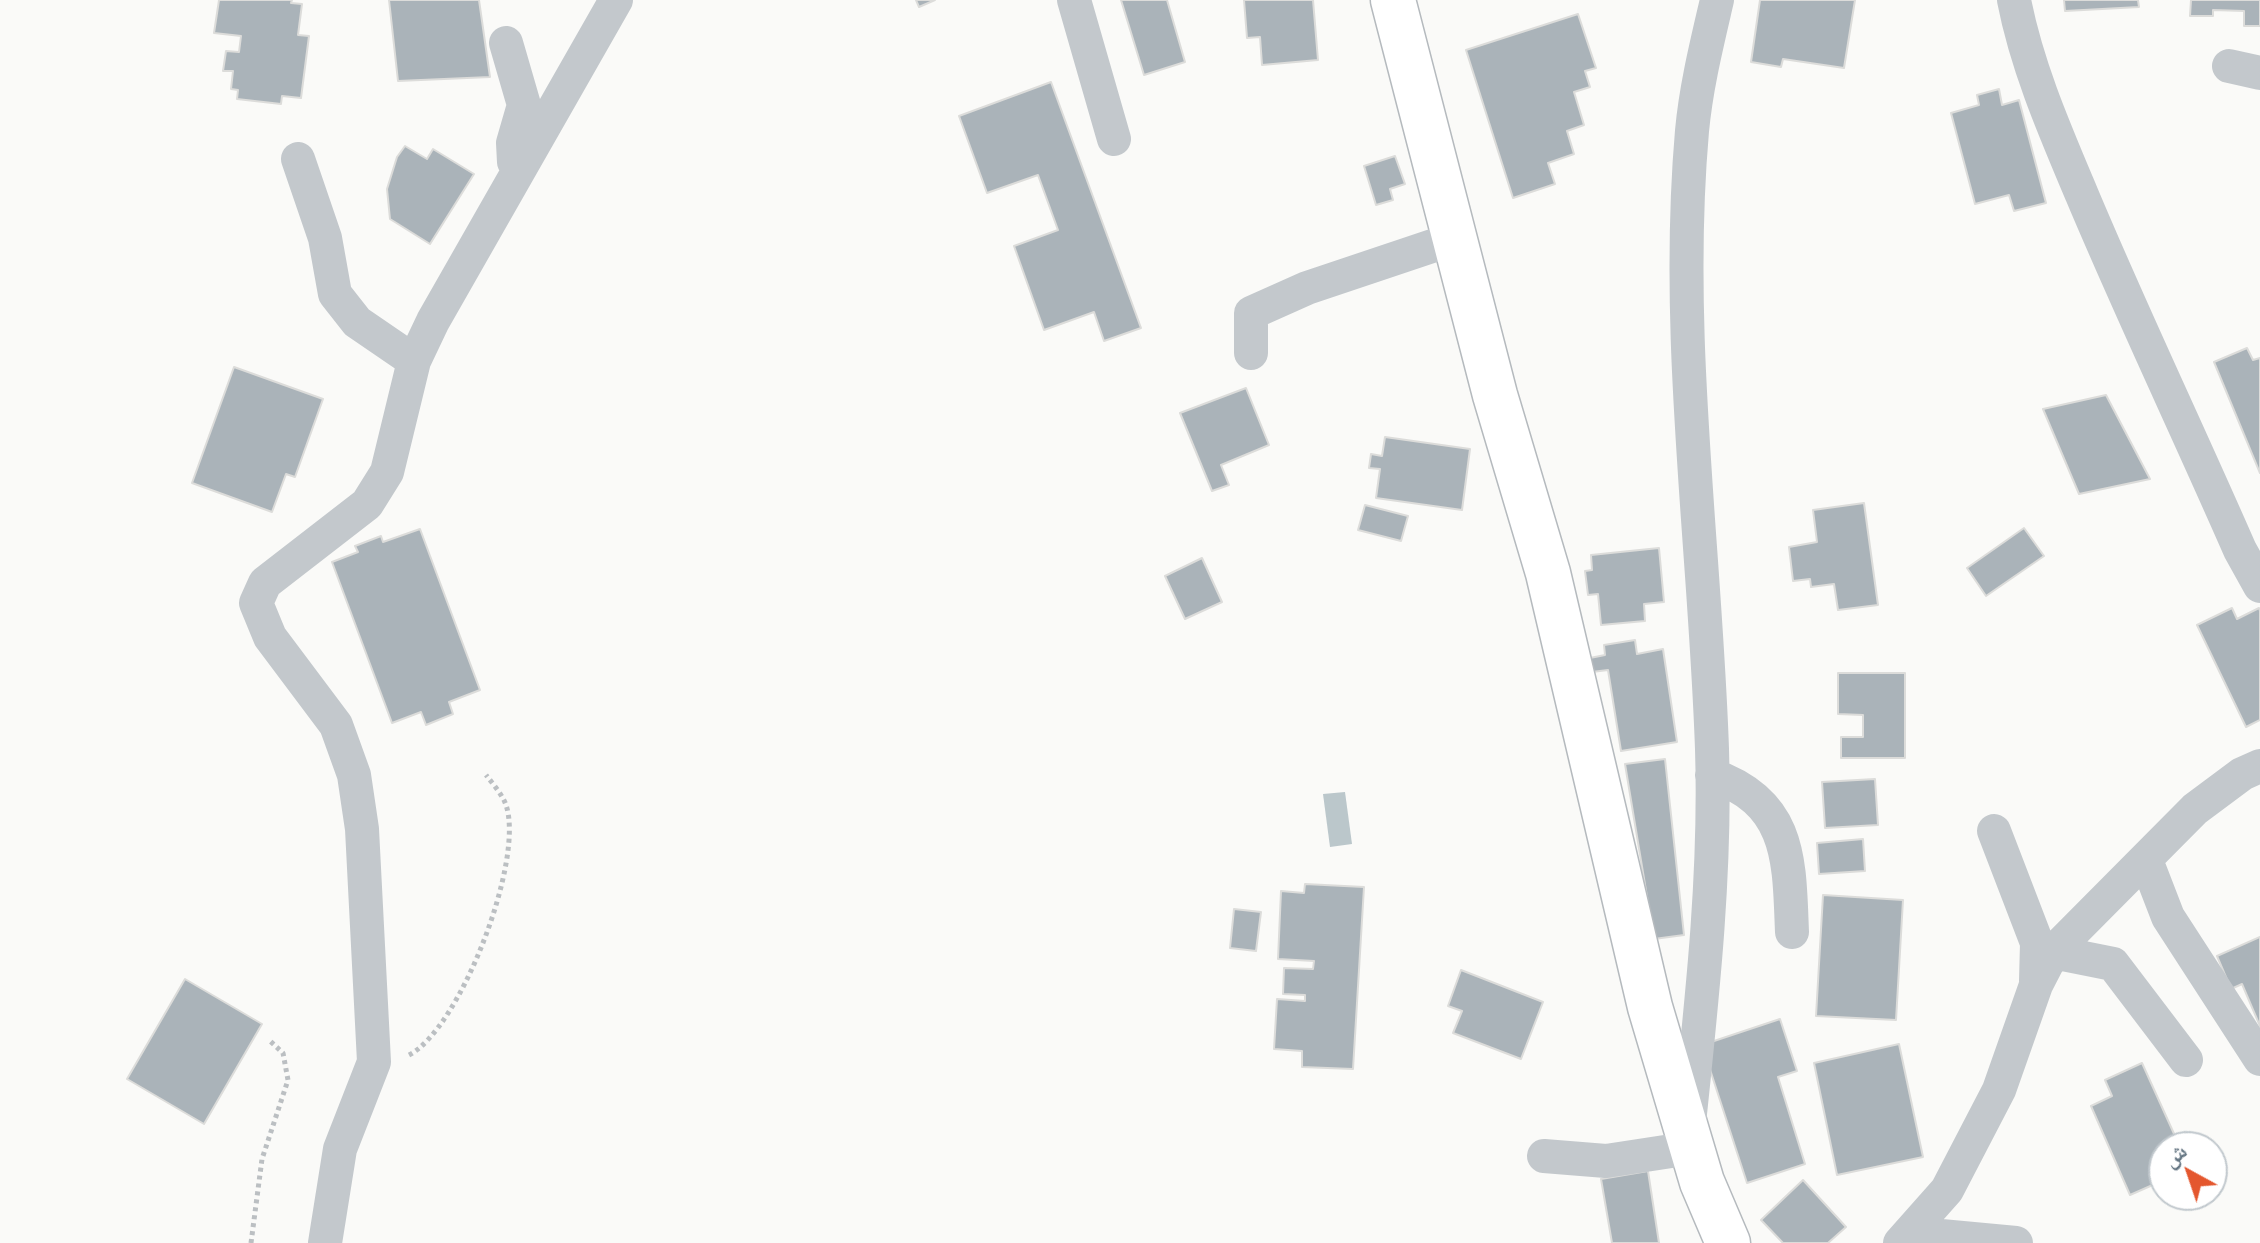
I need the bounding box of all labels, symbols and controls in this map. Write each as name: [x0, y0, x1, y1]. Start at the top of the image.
north arrow: [2148, 1131, 2228, 1211]
text: ش: [2155, 1135, 2192, 1173]

